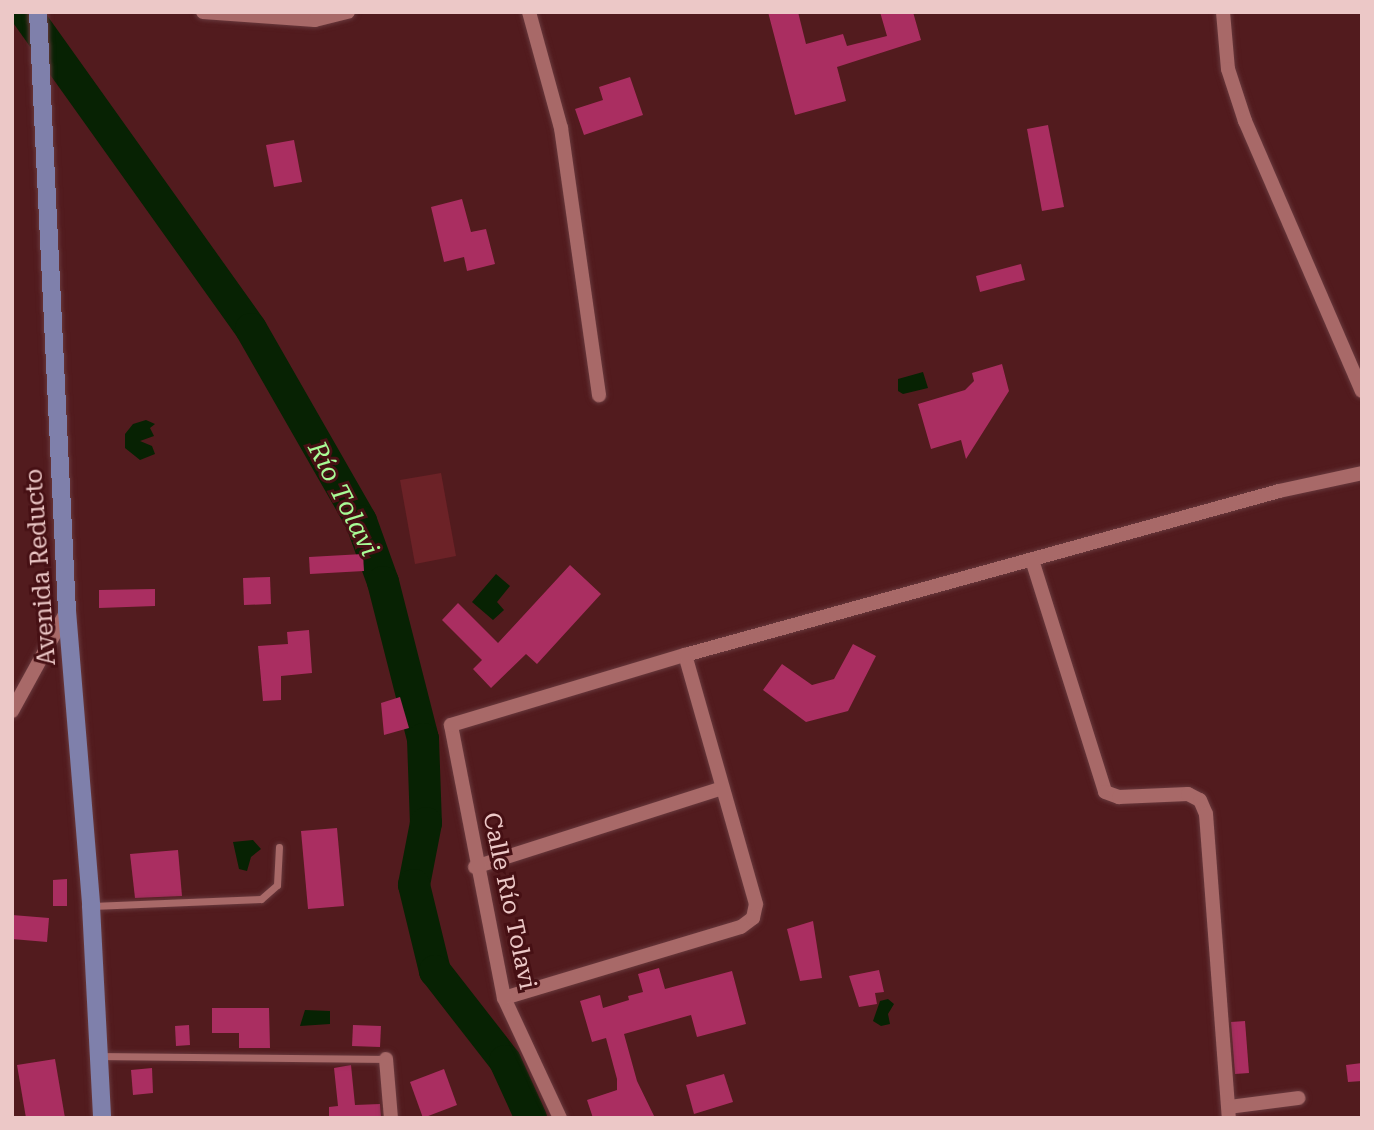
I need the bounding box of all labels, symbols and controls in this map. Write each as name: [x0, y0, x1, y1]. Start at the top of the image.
water label: Río Tolavi: [301, 436, 385, 562]
street label: Avenida Reducto: [20, 468, 62, 666]
street label: Calle Río Tolavi: [476, 810, 542, 992]

